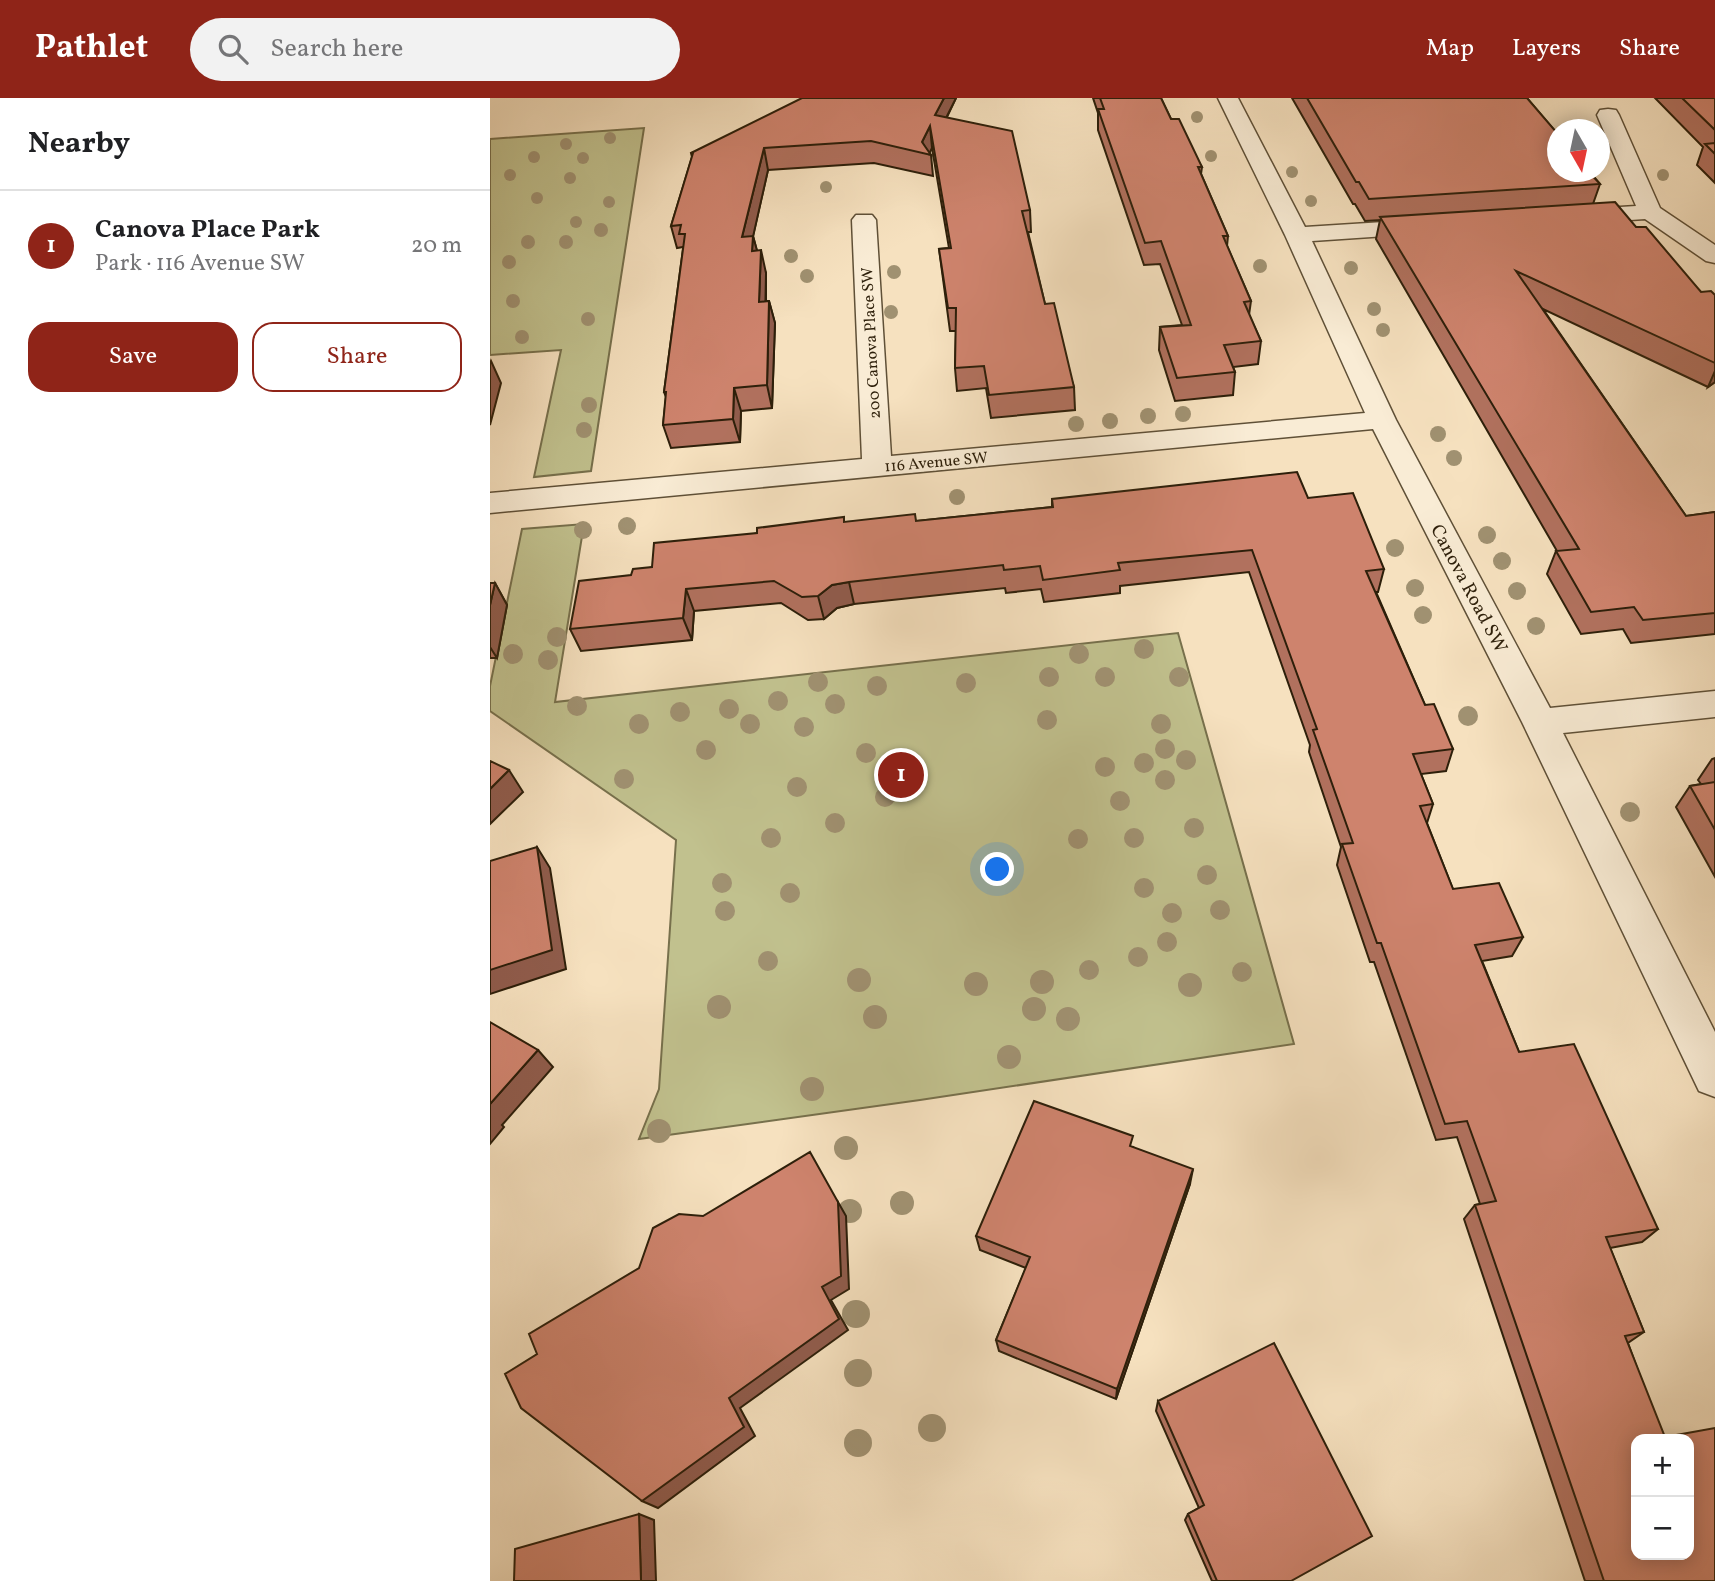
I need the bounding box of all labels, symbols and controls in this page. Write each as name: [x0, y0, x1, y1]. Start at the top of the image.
search box: [190, 18, 680, 81]
text: Pathlet: [35, 26, 148, 72]
icon: search: [214, 30, 252, 68]
text: Search here: [270, 31, 403, 67]
text: Map: [1426, 32, 1474, 66]
text: Layers: [1512, 32, 1581, 66]
text: Share: [1619, 32, 1680, 66]
north arrow: [1547, 119, 1610, 182]
text: Nearby: [28, 123, 130, 165]
text: Canova Place Park: [95, 212, 320, 248]
text: 1: [46, 230, 56, 262]
text: 20 m: [411, 230, 462, 262]
text: Park · 116 Avenue SW: [95, 248, 305, 280]
street label: 200 Canova Place SW: [857, 267, 887, 419]
button: Save: [28, 322, 238, 392]
button: Share: [252, 322, 462, 392]
street label: 116 Avenue SW: [884, 448, 989, 478]
street label: Canova Road SW: [1423, 520, 1513, 658]
pin: 1: [878, 749, 924, 801]
your location: [980, 852, 1014, 886]
map controls: [1631, 1434, 1694, 1560]
button: +: [1631, 1434, 1694, 1497]
button: −: [1631, 1497, 1694, 1560]

